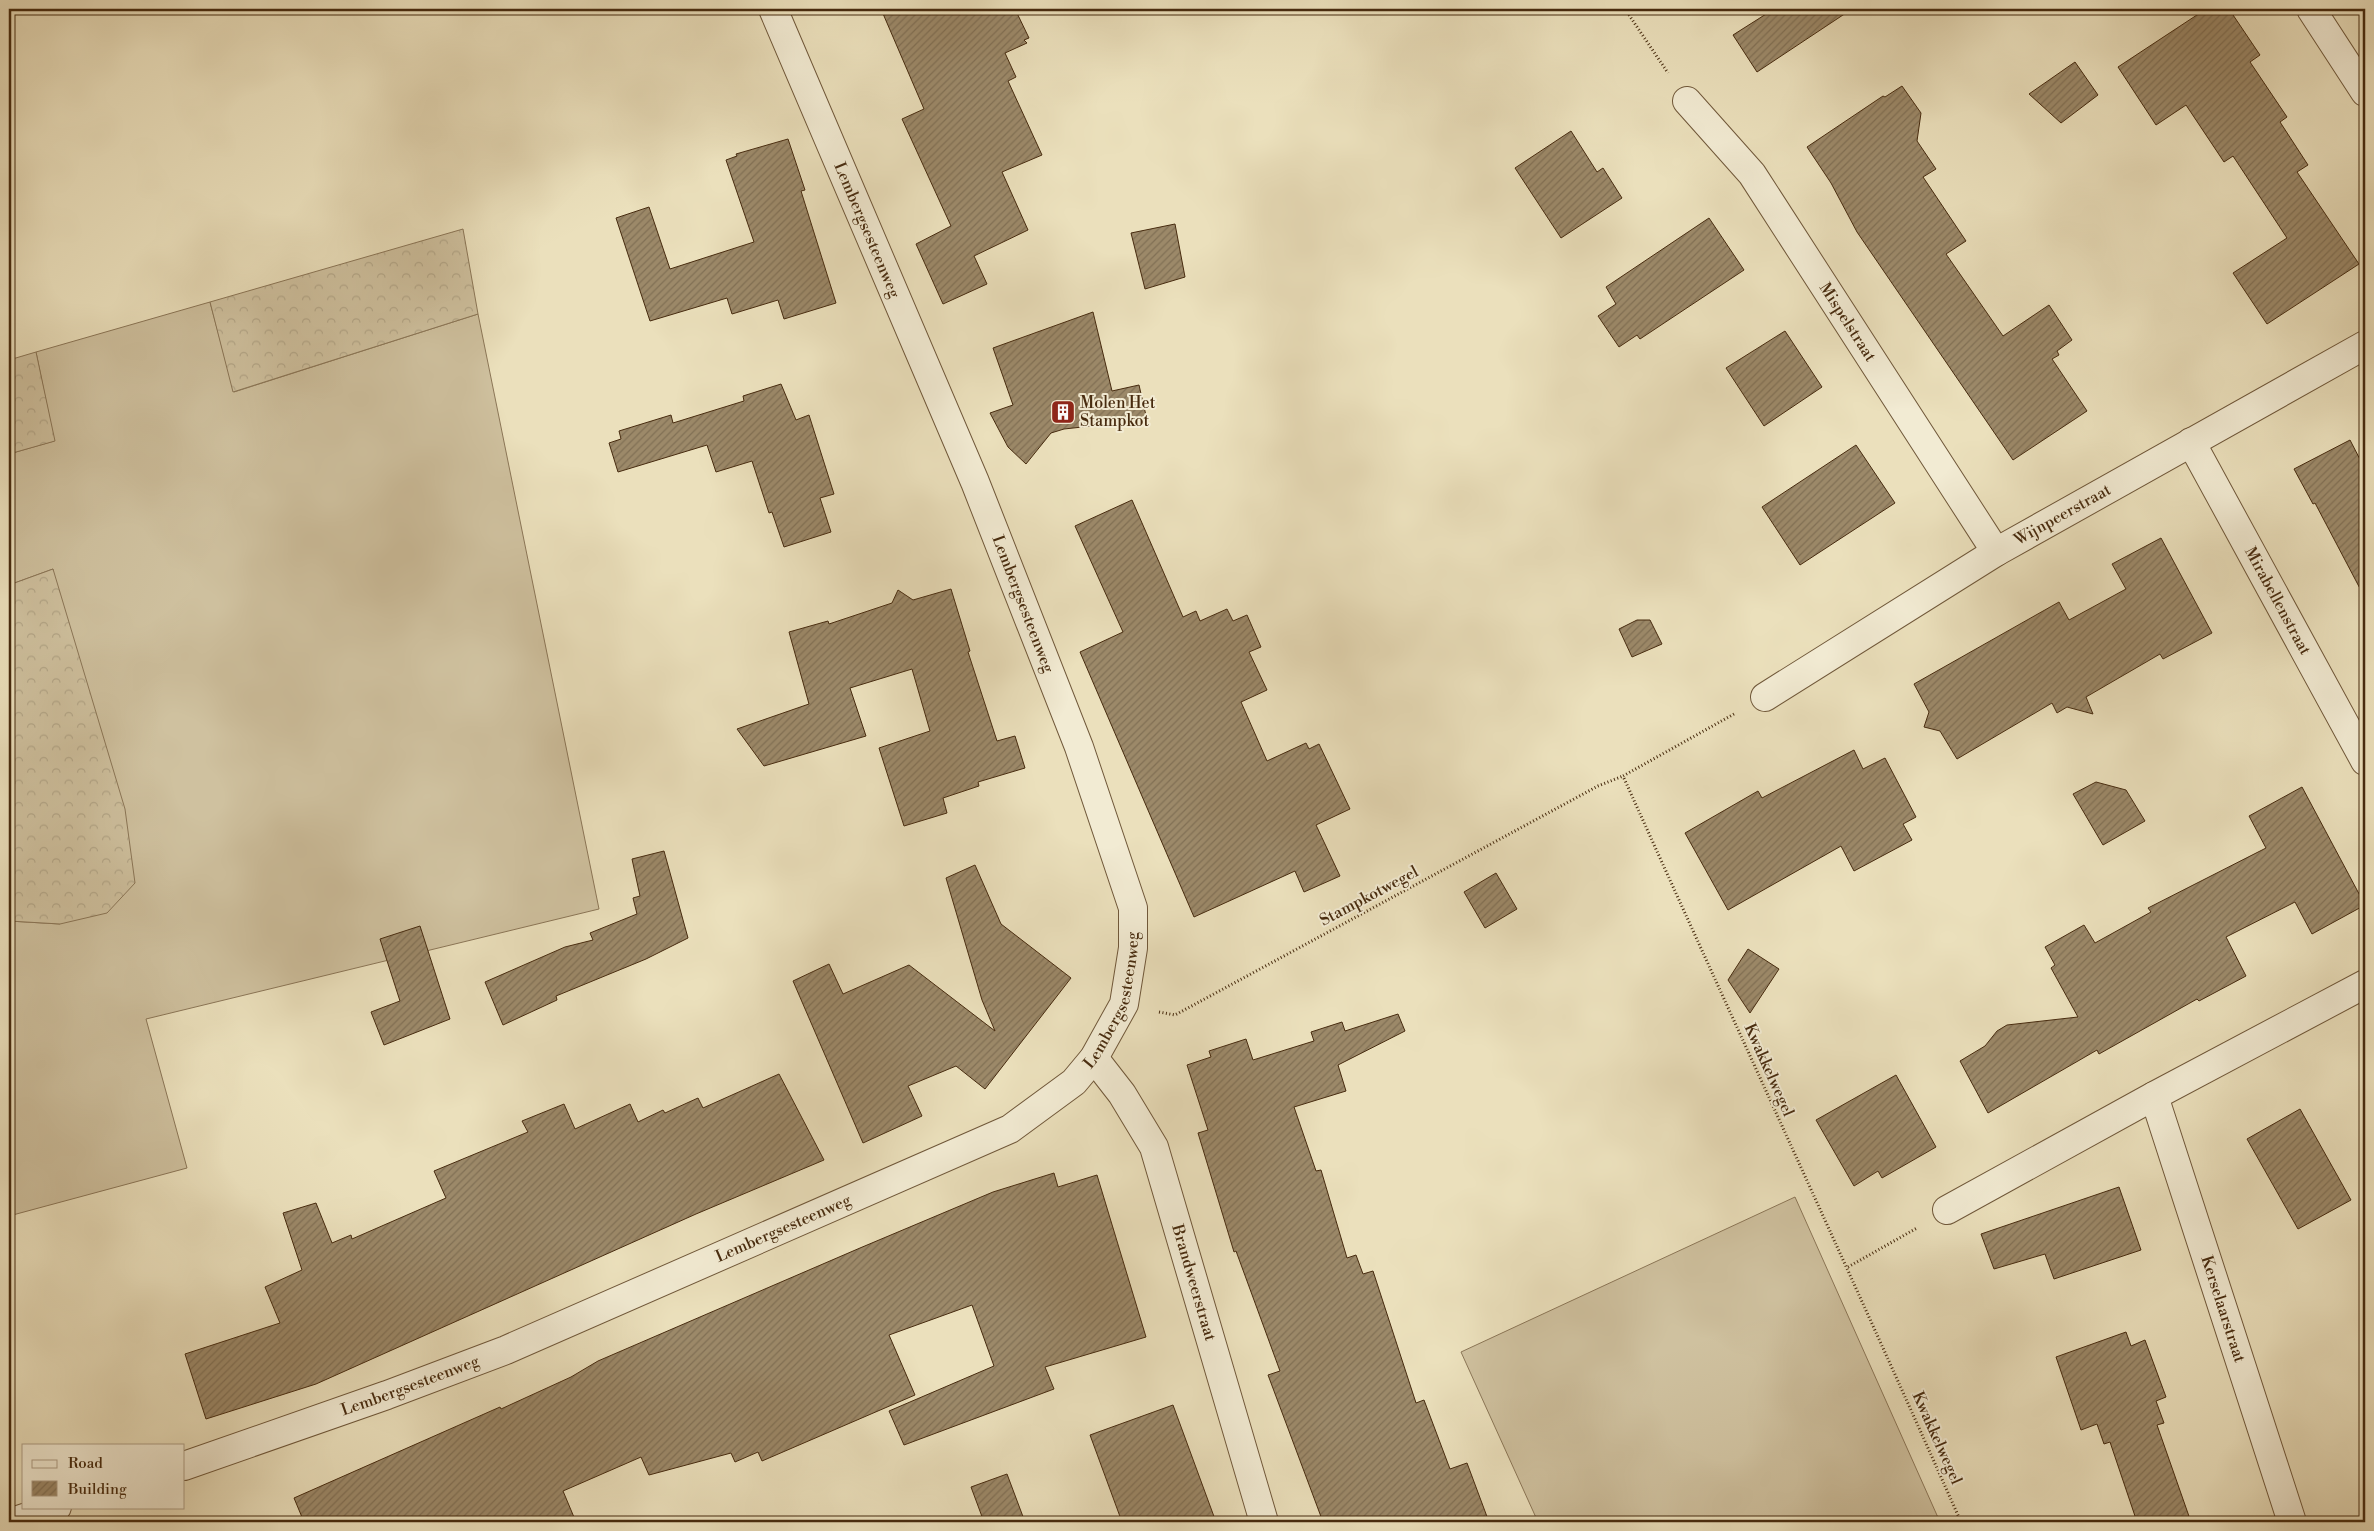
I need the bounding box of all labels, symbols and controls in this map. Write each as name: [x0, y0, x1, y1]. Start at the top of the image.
street label: Lembergsesteenweg: [829, 159, 905, 302]
street label: Mispelstraat: [1815, 279, 1881, 366]
place label: Molen Het Stampkot: [1080, 393, 1156, 431]
building icon: Molen Het Stampkot: [1050, 399, 1076, 425]
street label: Wijnpeerstraat: [2010, 479, 2115, 550]
street label: Lembergsesteenweg: [988, 532, 1059, 676]
street label: Mirabellenstraat: [2240, 543, 2315, 659]
street label: Stampkotwegel: [1316, 861, 1422, 930]
street label: Lembergsesteenweg: [1079, 931, 1143, 1073]
street label: Kwakkelwegel: [1740, 1020, 1799, 1120]
street label: Lembergsesteenweg: [712, 1190, 855, 1267]
street label: Brandweerstraat: [1167, 1221, 1220, 1344]
street label: Kerselaarstraat: [2196, 1253, 2250, 1365]
street label: Lembergsesteenweg: [338, 1351, 483, 1420]
street label: Kwakkelwegel: [1908, 1388, 1967, 1488]
legend: [22, 1444, 185, 1508]
text: Road: [68, 1454, 103, 1473]
text: Building: [67, 1480, 127, 1499]

